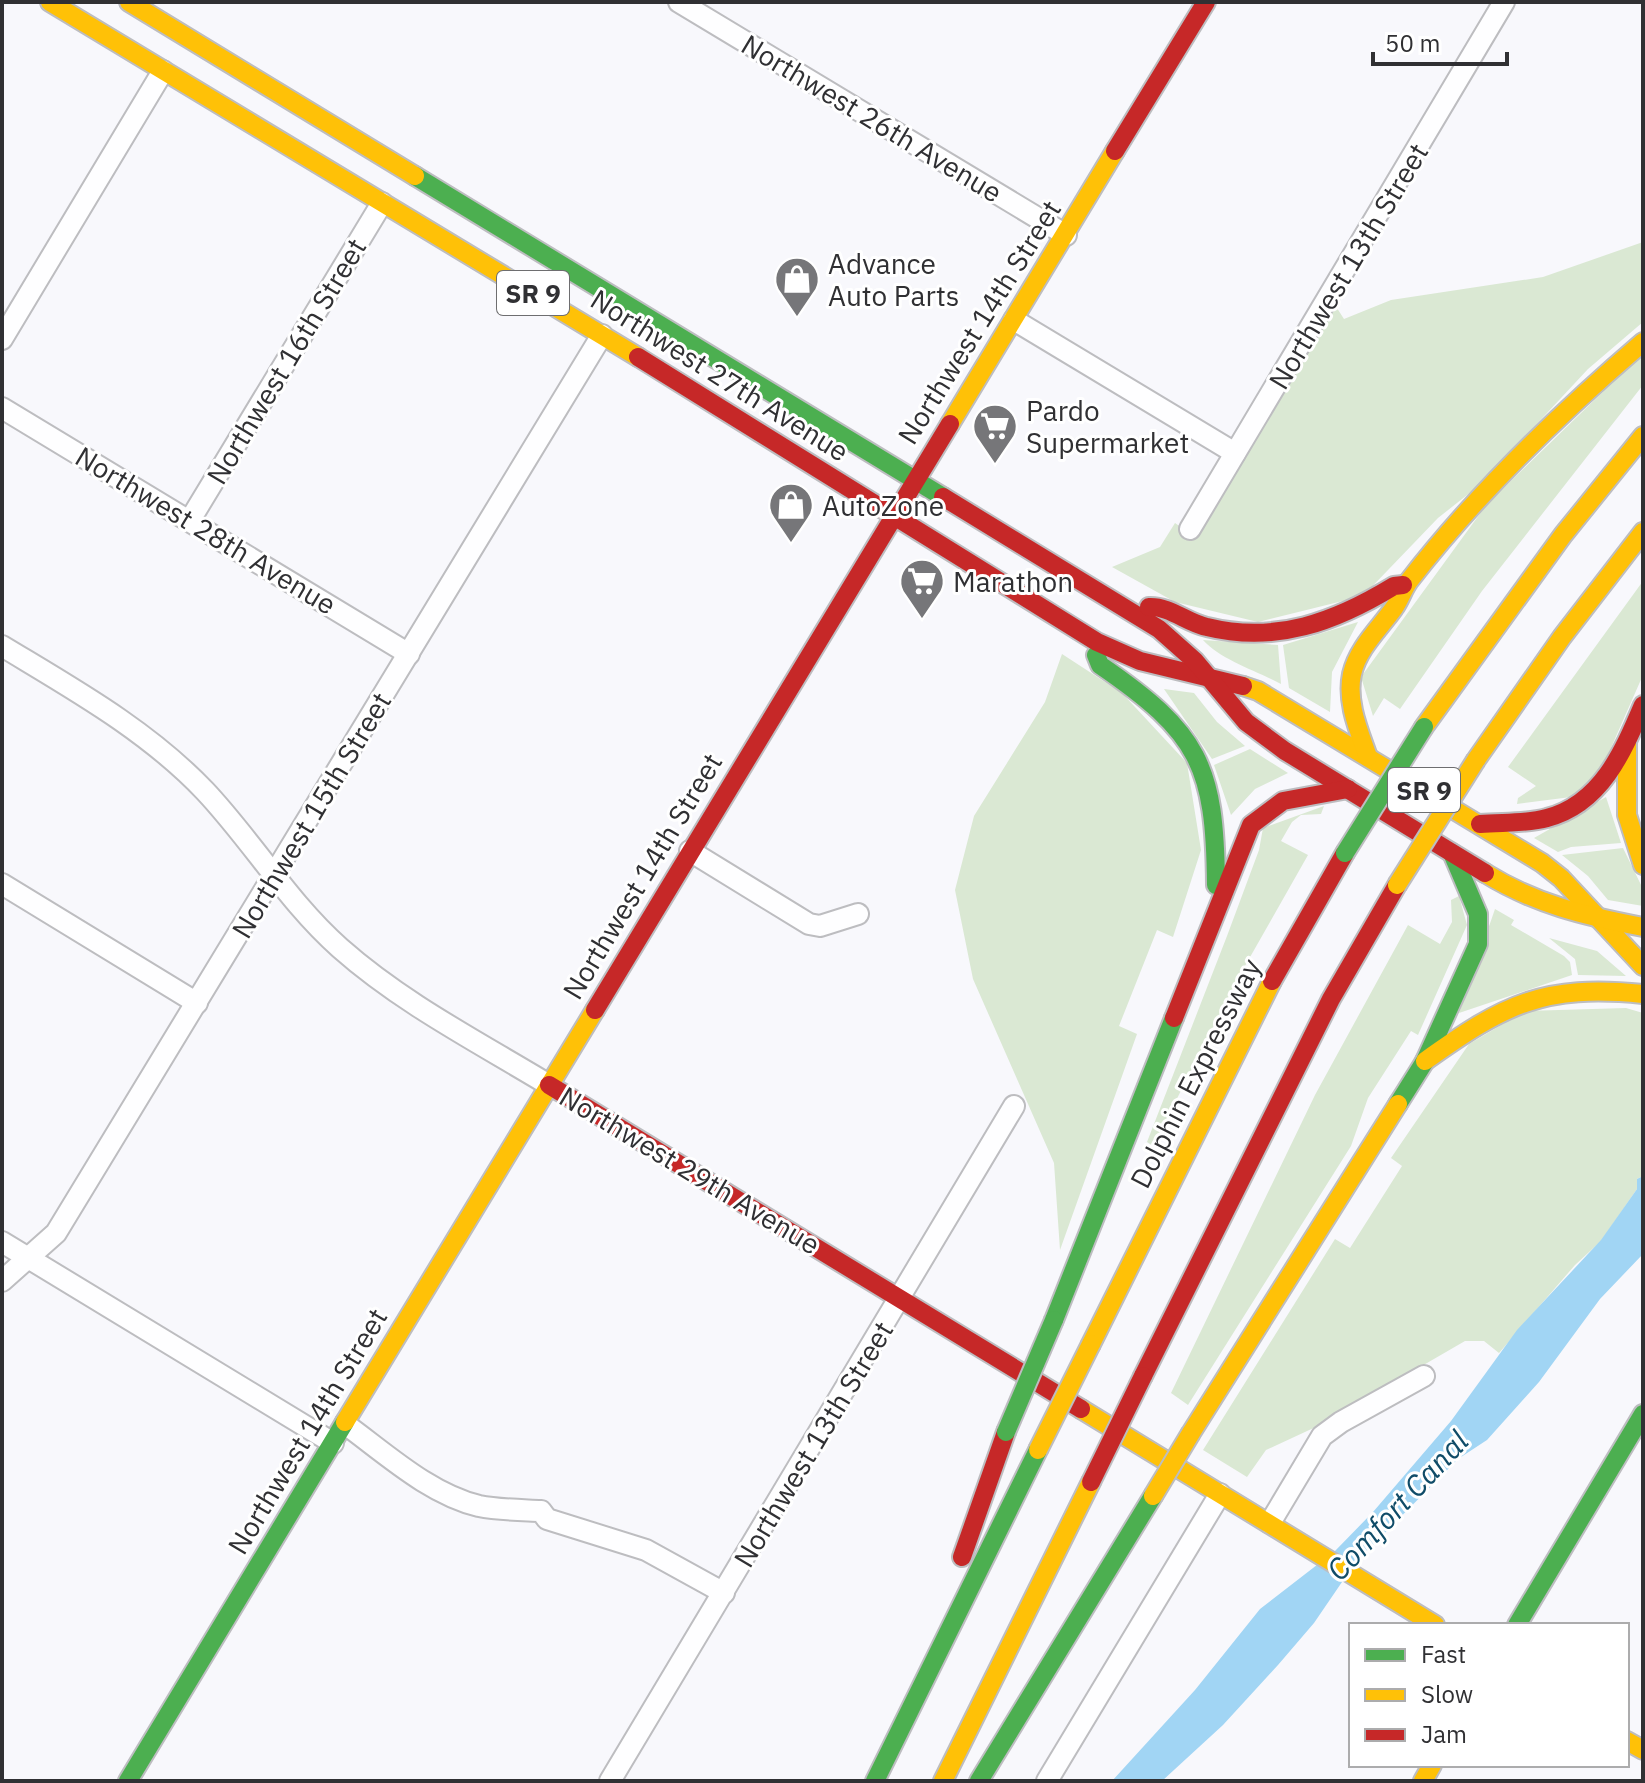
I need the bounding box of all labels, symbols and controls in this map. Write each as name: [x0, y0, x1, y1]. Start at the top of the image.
scale bar: [1373, 16, 1507, 66]
street label: Northwest 26th Avenue: [735, 26, 1009, 210]
text: 50 m: [1385, 27, 1440, 59]
street label: Northwest 13th Street: [1260, 136, 1436, 396]
street label: Northwest 14th Street: [889, 193, 1069, 451]
street label: Northwest 16th Street: [198, 231, 374, 491]
place label: Advance Auto Parts: [828, 245, 959, 314]
shop icon: Advance Auto Parts: [773, 255, 821, 318]
road number: SR 9: [497, 271, 569, 315]
street label: Northwest 27th Avenue: [584, 280, 856, 470]
place label: Pardo Supermarket: [1026, 392, 1189, 461]
supermarket icon: Pardo Supermarket: [971, 402, 1019, 465]
street label: Northwest 28th Avenue: [69, 438, 343, 622]
shop icon: AutoZone: [767, 481, 815, 544]
place label: AutoZone: [822, 487, 944, 524]
supermarket icon: Marathon: [898, 557, 946, 620]
place label: Marathon: [953, 563, 1073, 600]
street label: Northwest 15th Street: [223, 685, 399, 945]
street label: Northwest 14th Street: [554, 746, 730, 1006]
road number: SR 9: [1388, 768, 1460, 812]
street label: Dolphin Expressway: [1121, 952, 1269, 1194]
street label: Northwest 29th Avenue: [553, 1078, 827, 1262]
street label: Northwest 14th Street: [219, 1301, 395, 1561]
street label: Northwest 13th Street: [725, 1314, 901, 1574]
water label: Comfort Canal: [1318, 1422, 1476, 1588]
legend: [1349, 1623, 1629, 1767]
text: Fast: [1421, 1638, 1466, 1670]
text: Slow: [1421, 1678, 1473, 1710]
text: Jam: [1421, 1718, 1467, 1750]

